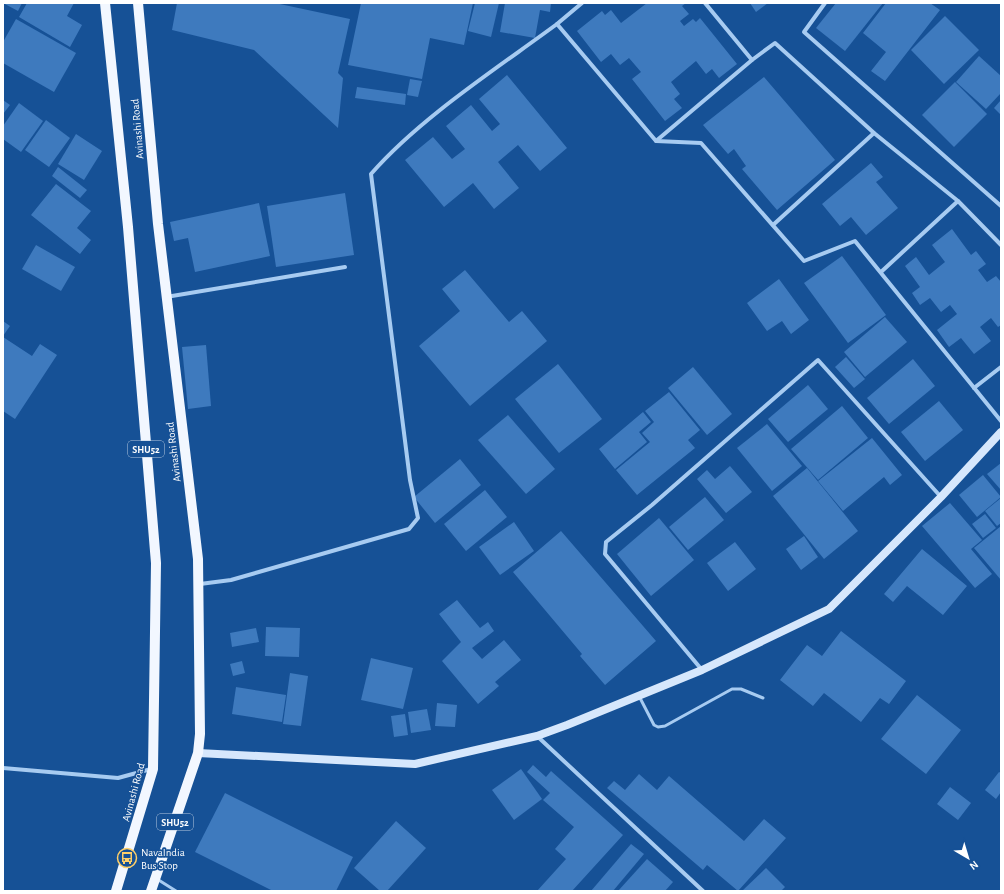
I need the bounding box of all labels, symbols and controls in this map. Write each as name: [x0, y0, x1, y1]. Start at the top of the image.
street label: Avinashi Road: [129, 98, 146, 160]
street label: Avinashi Road: [164, 421, 183, 483]
road number: SHU52: [128, 441, 164, 457]
street label: Avinashi Road: [120, 761, 147, 823]
road number: SHU52: [157, 814, 193, 830]
north arrow: [948, 838, 988, 878]
bus stop icon: NavaIndia Bus Stop: [116, 847, 138, 869]
place label: NavaIndia Bus Stop: [141, 847, 185, 871]
text: N: [967, 859, 980, 872]

